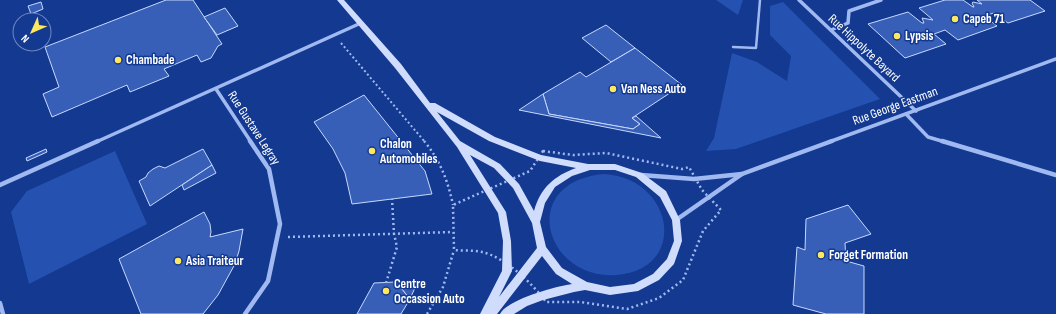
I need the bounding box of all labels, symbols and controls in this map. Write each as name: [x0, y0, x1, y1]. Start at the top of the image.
street label: Rue Hippolyte Bayard: [825, 11, 903, 85]
place label: Capeb 71: [963, 11, 1005, 27]
north arrow: [12, 12, 52, 52]
marker: Capeb 71: [950, 14, 960, 24]
place label: Lypsis: [905, 28, 933, 44]
marker: Lypsis: [892, 31, 902, 41]
text: N: [19, 32, 32, 45]
place label: Chambade: [126, 52, 175, 68]
marker: Chambade: [113, 55, 123, 65]
place label: Van Ness Auto: [621, 81, 686, 97]
street label: Rue George Eastman: [850, 83, 940, 129]
marker: Van Ness Auto: [608, 84, 618, 94]
street label: Rue Gustave Legray: [224, 88, 284, 168]
place label: Chalon Automobiles: [379, 136, 437, 167]
marker: Chalon Automobiles: [367, 146, 377, 156]
place label: Forget Formation: [829, 247, 908, 263]
marker: Forget Formation: [816, 250, 826, 260]
place label: Asia Traiteur: [185, 253, 243, 269]
marker: Asia Traiteur: [173, 256, 183, 266]
place label: Centre Occassion Auto: [394, 276, 465, 307]
marker: Centre Occassion Auto: [381, 286, 391, 296]

